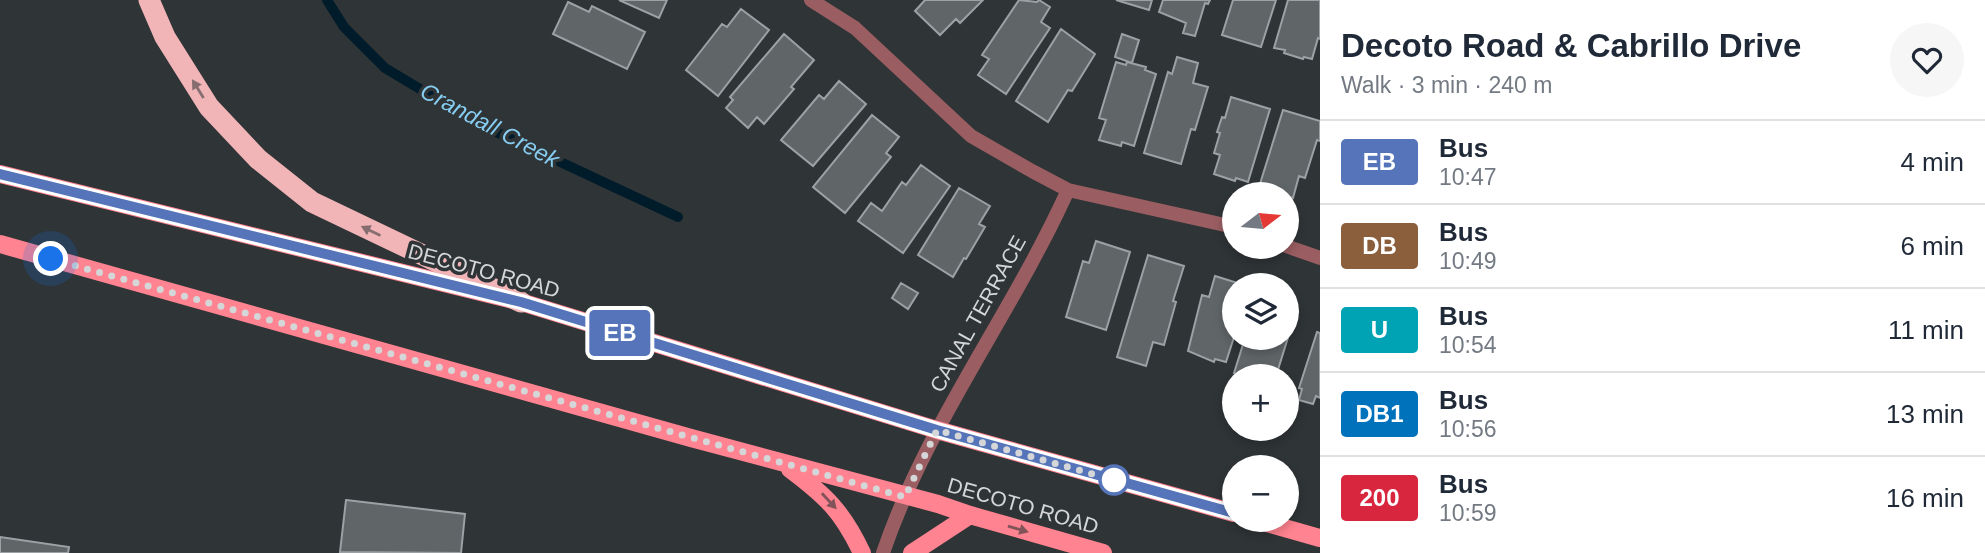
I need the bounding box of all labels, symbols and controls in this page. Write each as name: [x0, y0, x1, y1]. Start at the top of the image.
button: heart: [1890, 23, 1964, 97]
text: Decoto Road & Cabrillo Drive: [1341, 27, 1801, 64]
text: Walk · 3 min · 240 m: [1341, 72, 1552, 98]
water label: Crandall Creek: [416, 78, 565, 173]
one-way arrow: [191, 79, 204, 99]
text: Bus: [1439, 133, 1488, 163]
text: 4 min: [1900, 147, 1964, 177]
text: EB: [1363, 148, 1396, 175]
text: 10:47: [1439, 164, 1497, 190]
north arrow: [1222, 182, 1298, 259]
map controls: [1222, 182, 1299, 532]
text: Bus: [1439, 217, 1488, 247]
one-way arrow: [361, 225, 381, 236]
text: 6 min: [1900, 231, 1964, 261]
street label: CANAL TERRACE: [925, 232, 1030, 396]
text: DB: [1362, 232, 1397, 259]
street label: DECOTO ROAD: [406, 239, 562, 302]
your location: [33, 241, 68, 276]
text: 10:49: [1439, 248, 1497, 274]
button: layers: [1222, 273, 1299, 350]
text: Bus: [1439, 301, 1488, 331]
line badge: EB: [588, 310, 652, 356]
text: 11 min: [1888, 315, 1964, 345]
text: U: [1371, 316, 1388, 343]
text: EB: [603, 319, 637, 346]
text: 10:54: [1439, 332, 1497, 358]
button: +: [1222, 364, 1299, 441]
text: Bus: [1439, 385, 1488, 415]
text: 13 min: [1886, 399, 1964, 429]
text: DB1: [1355, 400, 1404, 427]
text: 10:56: [1439, 416, 1497, 442]
button: −: [1222, 455, 1299, 532]
unlabelled marker: [1099, 465, 1129, 495]
text: Bus: [1439, 469, 1488, 499]
street label: DECOTO ROAD: [945, 473, 1101, 538]
text: 16 min: [1886, 483, 1964, 513]
text: 200: [1359, 484, 1400, 511]
one-way arrow: [821, 493, 837, 510]
text: 10:59: [1439, 500, 1497, 526]
one-way arrow: [1007, 524, 1029, 535]

